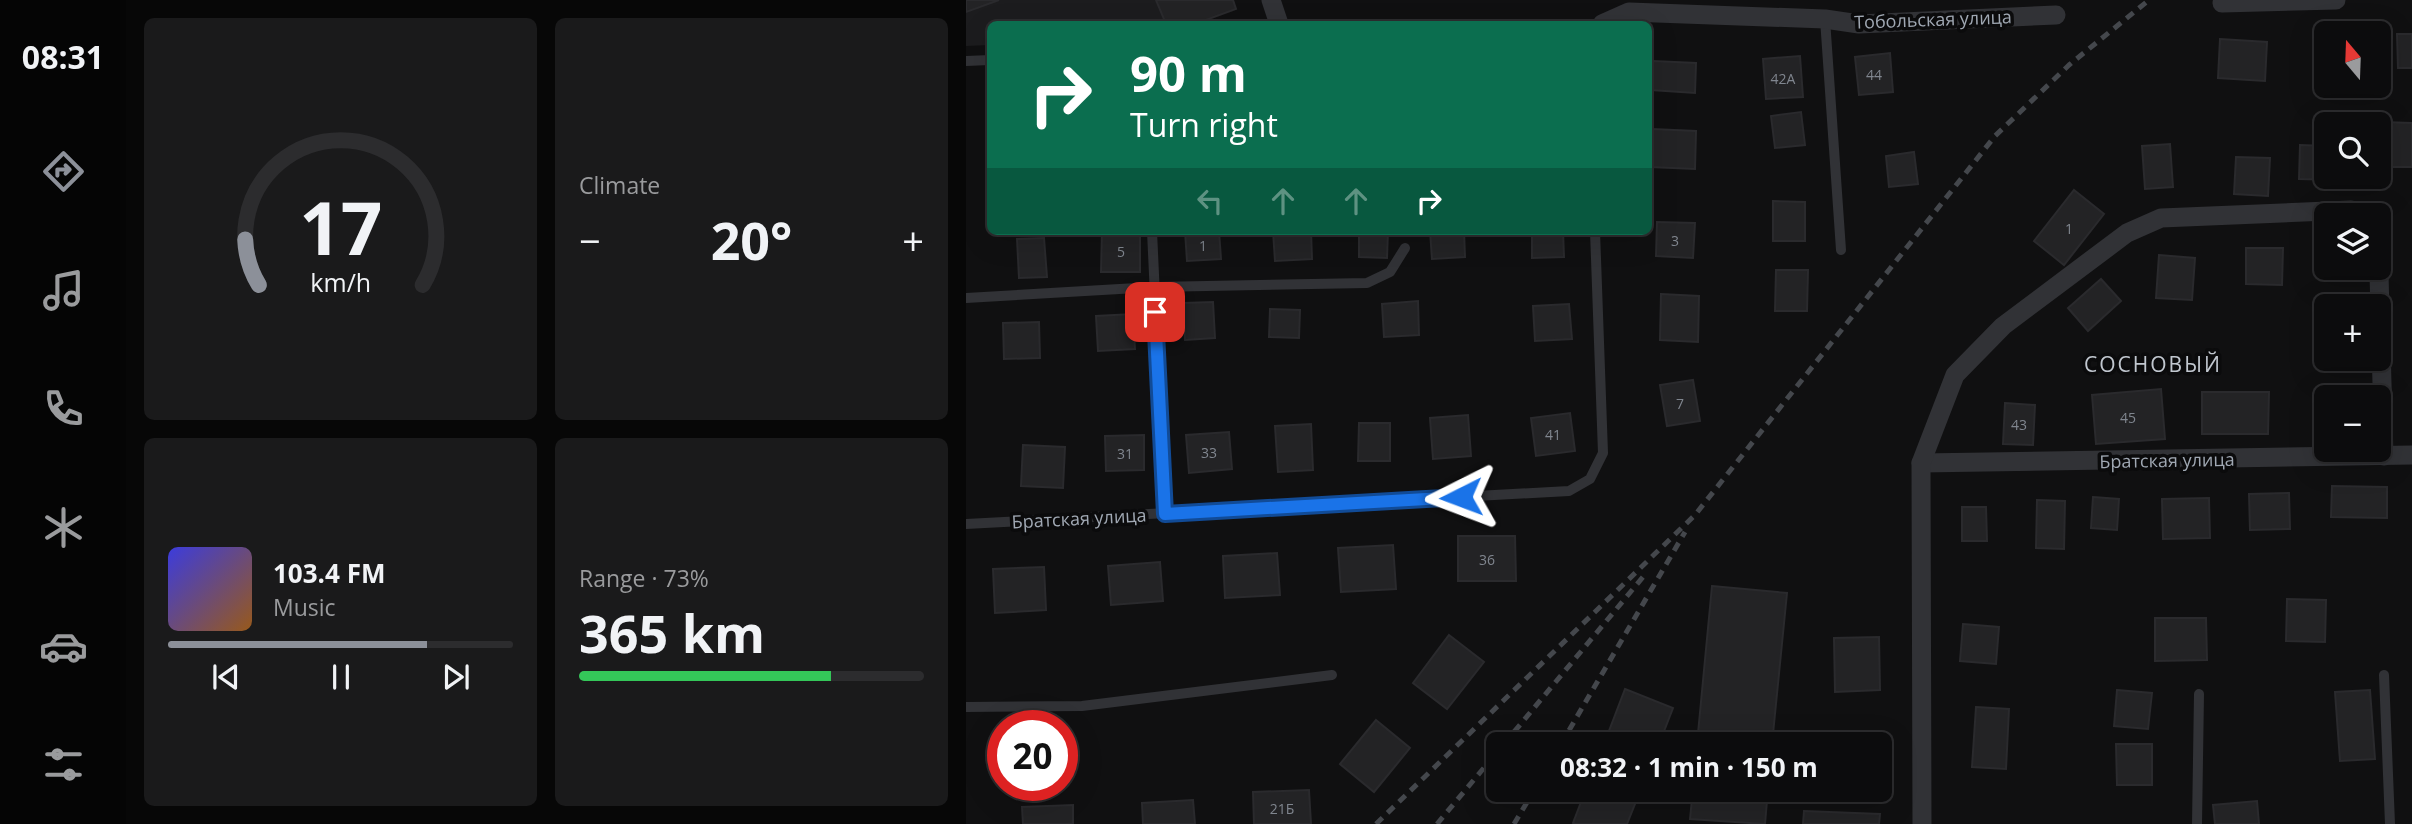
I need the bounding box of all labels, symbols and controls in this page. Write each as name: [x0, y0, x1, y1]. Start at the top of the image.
street label: Тобольская улица: [1854, 4, 2012, 34]
north arrow: [2314, 21, 2390, 98]
map controls: [2314, 21, 2391, 462]
text: 08:31: [22, 35, 104, 78]
text: 90 m: [1130, 40, 1247, 106]
icon: right: [1015, 49, 1106, 140]
house number: 44: [1866, 65, 1882, 84]
house number: 42А: [1771, 69, 1796, 88]
text: Turn right: [1130, 103, 1278, 146]
button: search: [2314, 112, 2391, 189]
icon: directions: [39, 147, 88, 196]
text: Climate: [579, 169, 660, 201]
text: 17: [299, 177, 382, 276]
icon: left: [1191, 182, 1229, 220]
icon: ahead: [1264, 182, 1302, 220]
icon: ahead: [1337, 182, 1375, 220]
icon: right: [1410, 182, 1448, 220]
button: layers: [2314, 203, 2391, 280]
text: 20°: [711, 204, 792, 275]
text: −: [579, 214, 601, 266]
text: +: [902, 214, 924, 266]
house number: 1: [2065, 219, 2073, 238]
house number: 3: [1671, 231, 1679, 250]
house number: 1: [1199, 236, 1207, 255]
house number: 5: [1117, 242, 1125, 261]
text: km/h: [310, 265, 371, 299]
icon: music: [39, 266, 88, 315]
pin: [1125, 282, 1185, 342]
icon: arrive: [1136, 293, 1174, 331]
button: +: [2314, 294, 2391, 371]
district label: СОСНОВЫЙ: [2084, 350, 2222, 378]
icon: phone: [39, 384, 88, 433]
button: −: [2314, 385, 2391, 462]
house number: 7: [1676, 394, 1684, 413]
house number: 45: [2120, 408, 2136, 427]
house number: 43: [2011, 415, 2027, 434]
house number: 41: [1545, 425, 1561, 444]
house number: 33: [1201, 443, 1217, 462]
house number: 31: [1117, 444, 1133, 463]
street label: Братская улица: [2099, 447, 2235, 473]
position arrow: [1424, 460, 1498, 534]
street label: Братская улица: [1011, 502, 1147, 534]
icon: climate: [39, 503, 88, 552]
house number: 36: [1479, 550, 1495, 569]
text: 103.4 FM: [273, 555, 385, 591]
text: Range · 73%: [579, 562, 709, 594]
text: Music: [273, 591, 336, 623]
text: 365 km: [579, 597, 765, 668]
icon: car: [39, 622, 88, 671]
icon: previous: [207, 658, 245, 696]
icon: pause: [322, 658, 360, 696]
icon: next: [437, 658, 475, 696]
speed limit sign: 20: [987, 710, 1078, 801]
icon: filters: [39, 740, 88, 789]
text: 08:32 · 1 min · 150 m: [1560, 749, 1818, 785]
house number: 21Б: [1270, 799, 1294, 818]

